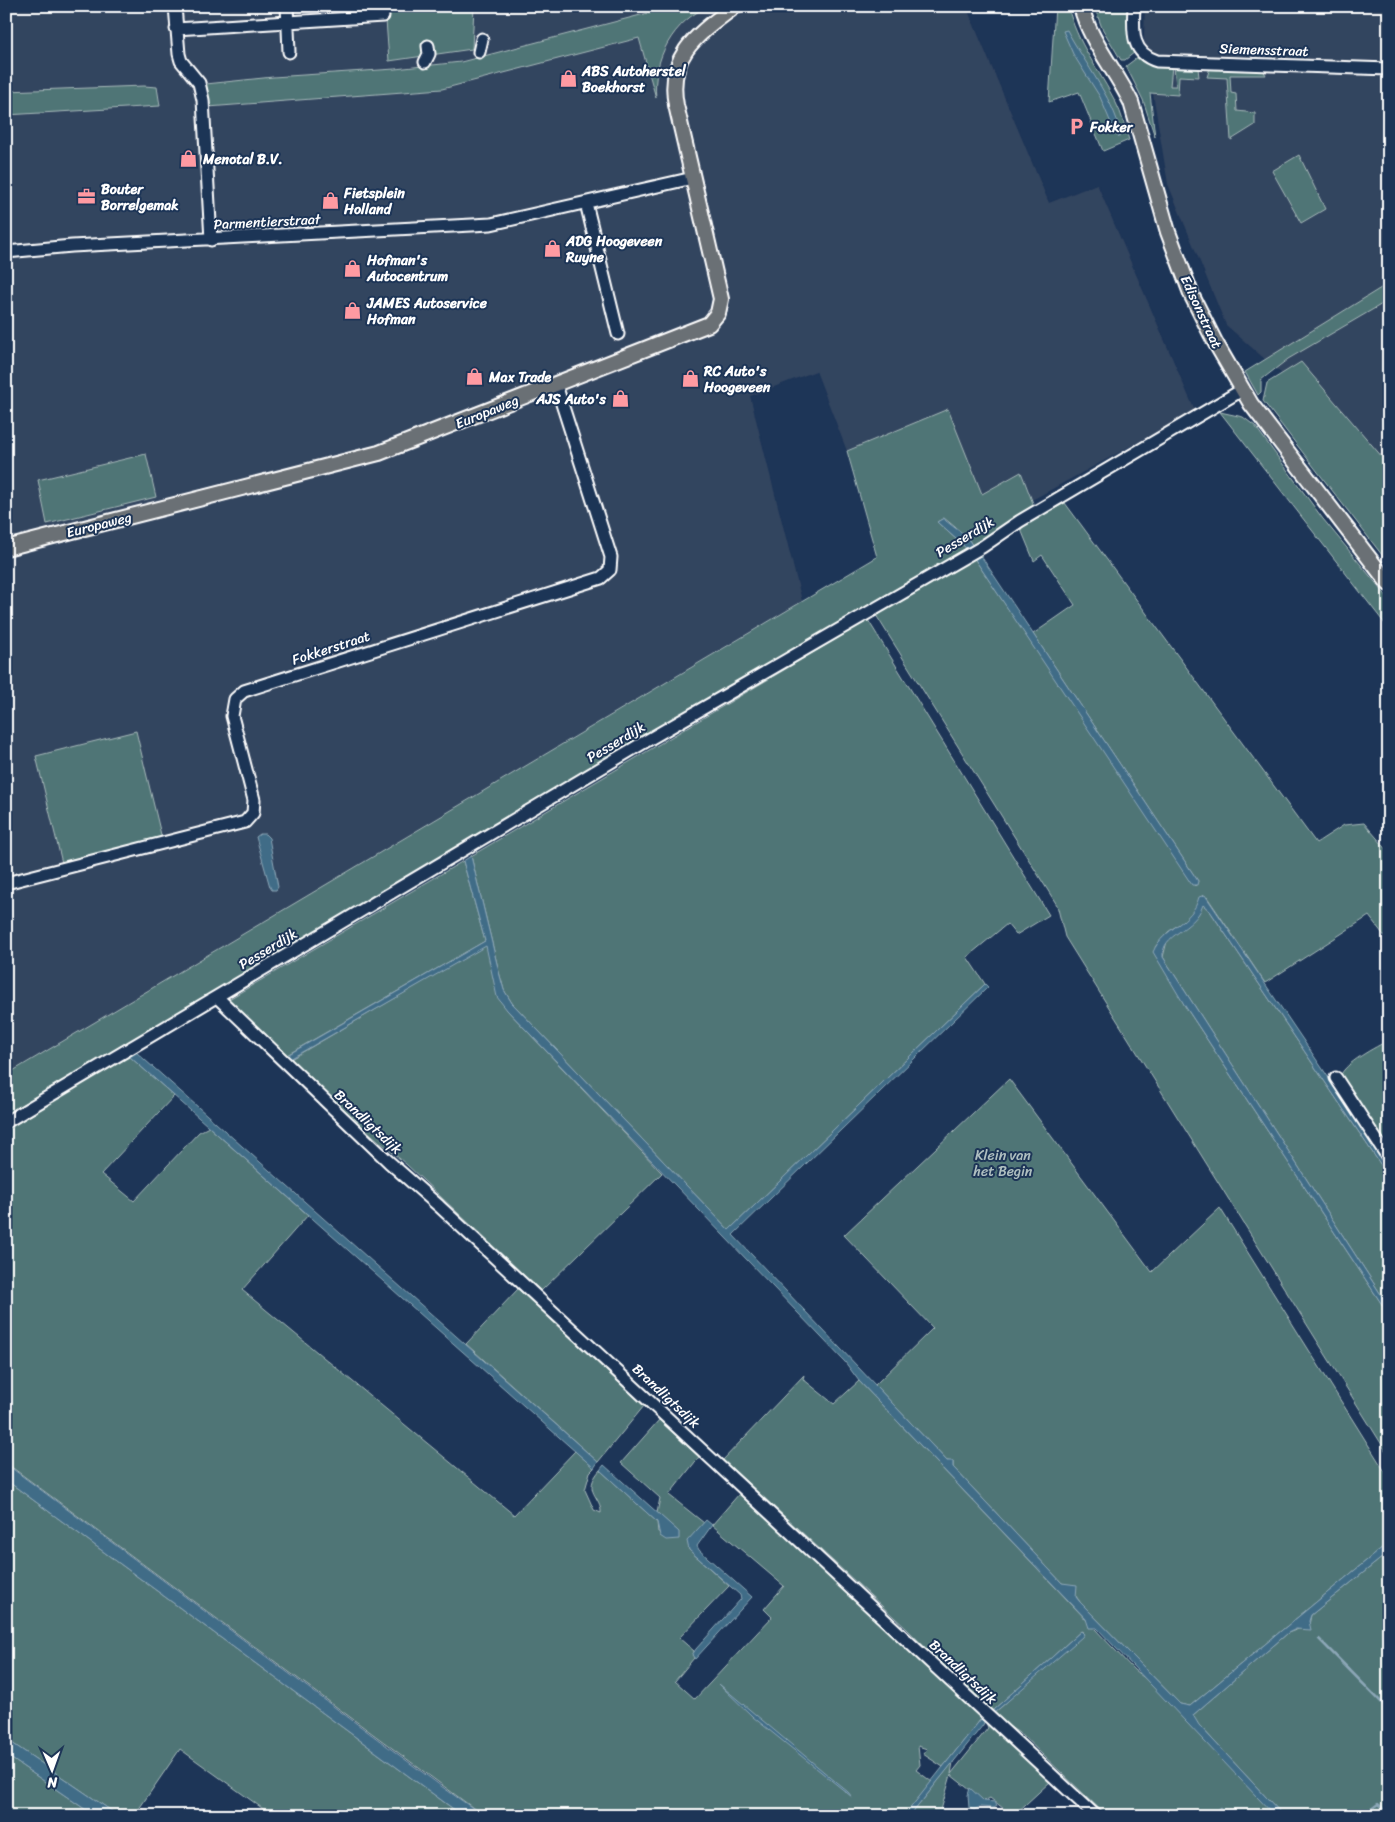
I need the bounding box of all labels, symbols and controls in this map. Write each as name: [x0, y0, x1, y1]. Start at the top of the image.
street label: Siemensstraat: [1219, 36, 1309, 64]
place label: ABS Autoherstel Boekhorst: [581, 59, 687, 100]
shop icon: ABS Autoherstel Boekhorst: [558, 69, 578, 89]
place label: Fokker: [1089, 115, 1134, 140]
parking icon: Fokker: [1066, 117, 1086, 137]
place label: Menotal B.V.: [202, 147, 283, 172]
shop icon: Menotal B.V.: [179, 149, 199, 169]
place label: Bouter Borrelgemak: [101, 177, 179, 218]
place label: Fietsplein Holland: [343, 181, 405, 222]
office icon: Bouter Borrelgemak: [77, 187, 97, 207]
shop icon: Fietsplein Holland: [320, 191, 340, 211]
street label: Parmentierstraat: [213, 207, 322, 237]
place label: ADG Hoogeveen Ruyne: [565, 229, 663, 270]
shop icon: ADG Hoogeveen Ruyne: [542, 239, 562, 259]
place label: Hofman's Autocentrum: [366, 248, 449, 289]
shop icon: Hofman's Autocentrum: [343, 258, 363, 278]
street label: Edisonstraat: [1173, 271, 1229, 353]
place label: JAMES Autoservice Hofman: [366, 291, 488, 332]
shop icon: JAMES Autoservice Hofman: [343, 301, 363, 321]
place label: RC Auto's Hoogeveen: [703, 359, 771, 400]
place label: Max Trade: [488, 365, 552, 390]
shop icon: Max Trade: [465, 367, 485, 387]
shop icon: RC Auto's Hoogeveen: [680, 369, 700, 389]
place label: AJS Auto's: [535, 387, 607, 412]
street label: Europaweg: [451, 388, 523, 436]
shop icon: AJS Auto's: [610, 389, 630, 409]
street label: Europaweg: [64, 505, 134, 545]
street label: Pesserdijk: [931, 510, 999, 564]
street label: Fokkerstraat: [289, 624, 373, 672]
street label: Pesserdijk: [582, 715, 650, 769]
street label: Pesserdijk: [234, 922, 302, 976]
street label: Brandligtsdijk: [328, 1083, 408, 1161]
park label: Klein van het Begin: [973, 1143, 1033, 1184]
street label: Brandligtsdijk: [626, 1357, 706, 1435]
street label: Brandligtsdijk: [923, 1633, 1003, 1711]
north arrow: [28, 1744, 78, 1794]
text: N: [47, 1770, 59, 1795]

